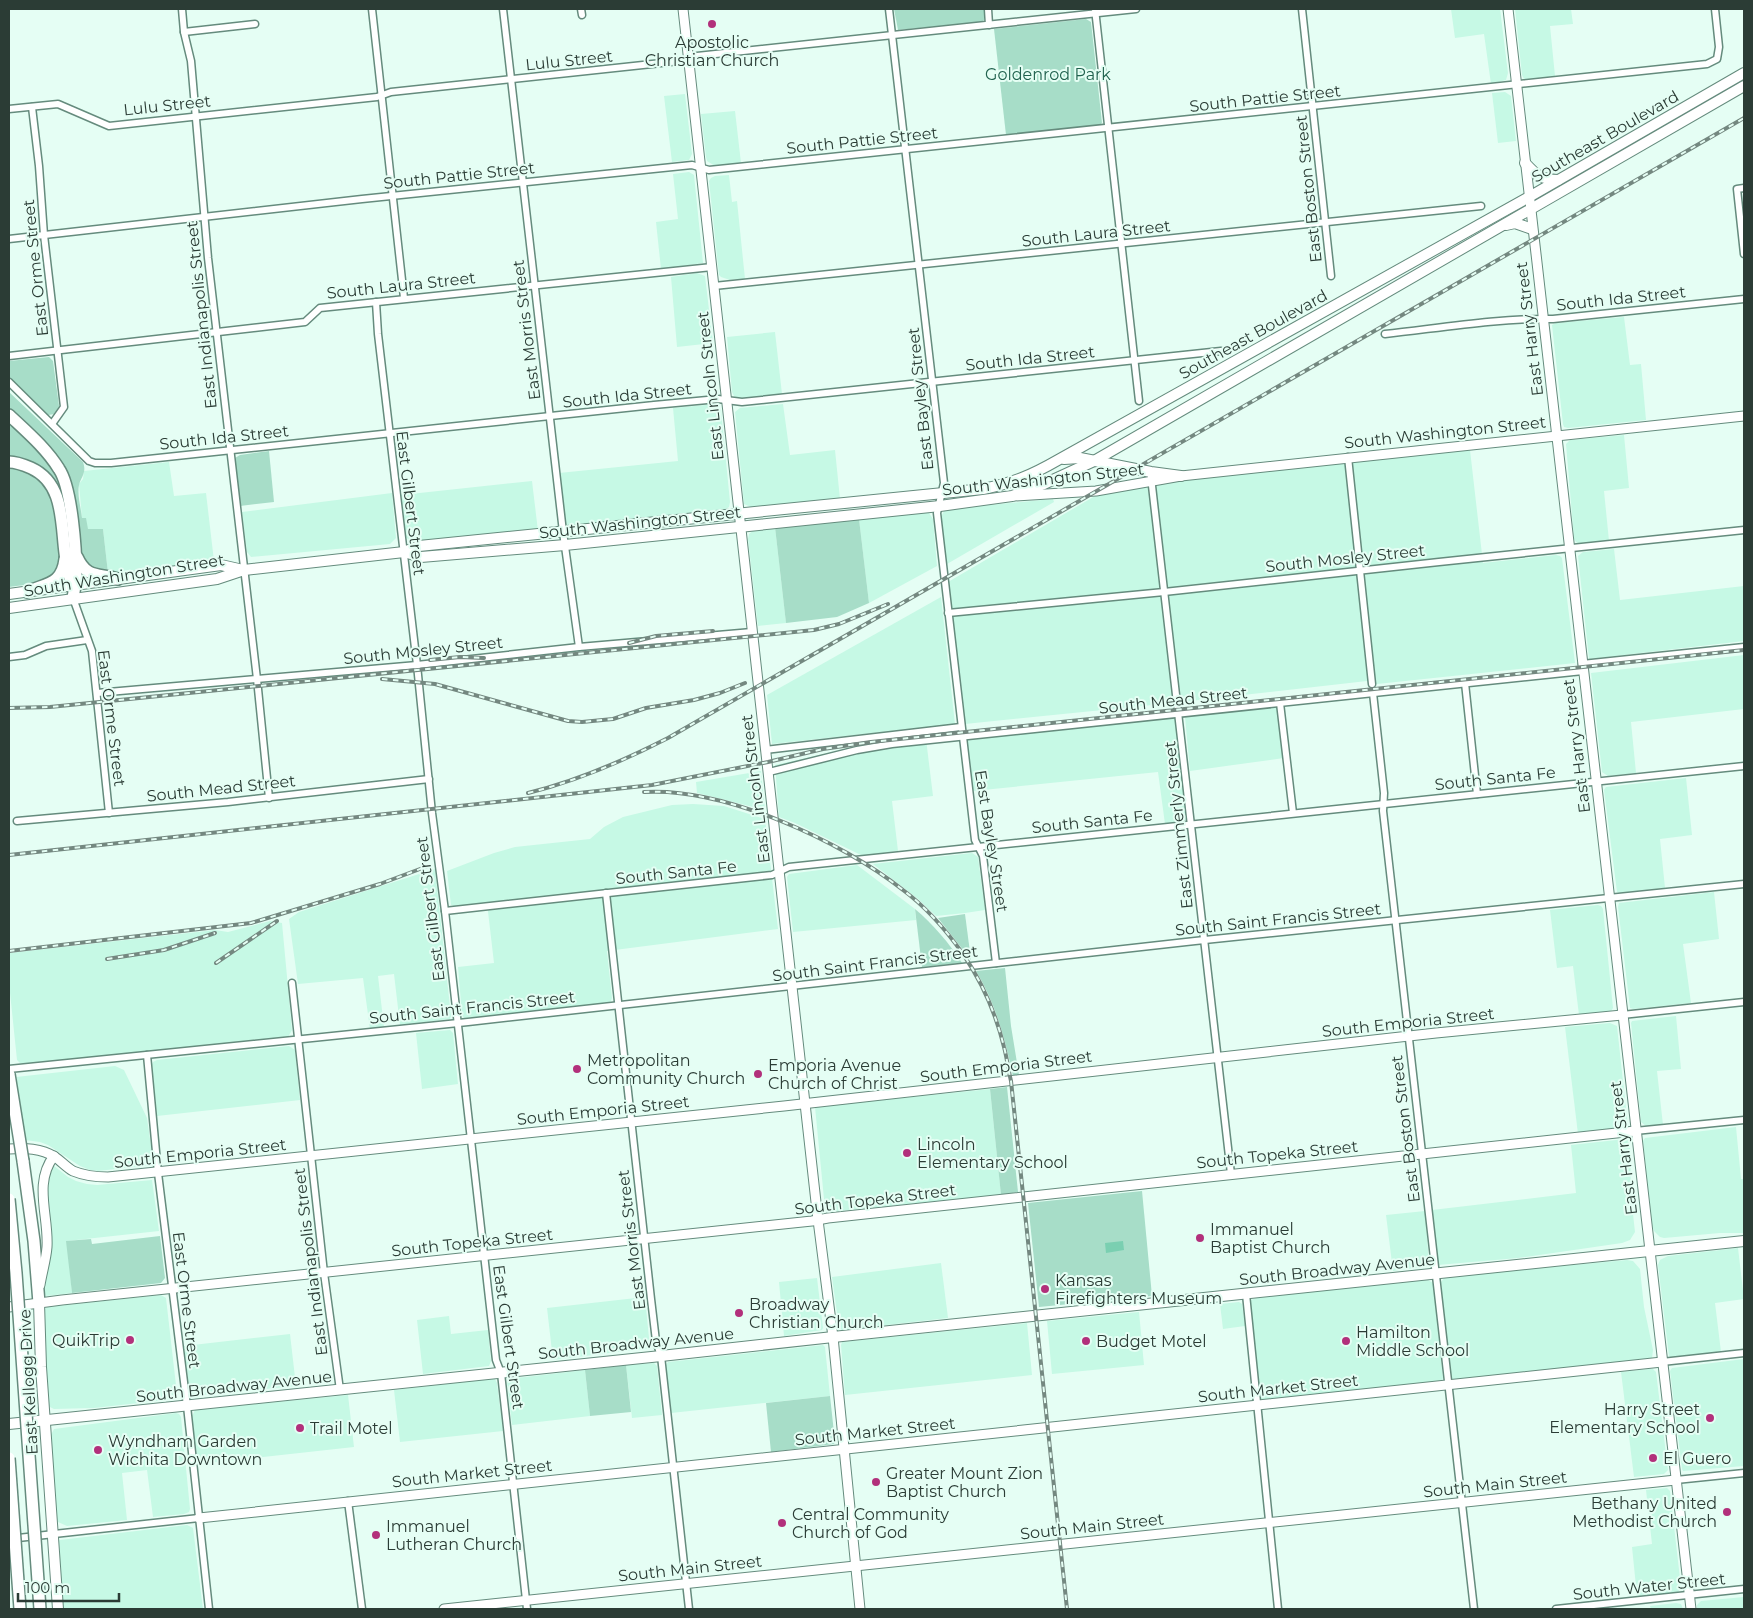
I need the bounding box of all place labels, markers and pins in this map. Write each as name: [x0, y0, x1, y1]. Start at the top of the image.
marker: Apostolic Christian Church: [706, 18, 718, 30]
place label: Apostolic Christian Church: [645, 33, 779, 70]
place label: Metropolitan Community Church: [587, 1051, 745, 1088]
place label: Emporia Avenue Church of Christ: [768, 1056, 901, 1093]
marker: Metropolitan Community Church: [571, 1063, 583, 1075]
marker: Emporia Avenue Church of Christ: [752, 1068, 764, 1080]
place label: Lincoln Elementary School: [917, 1135, 1068, 1172]
marker: Lincoln Elementary School: [901, 1147, 913, 1159]
place label: Immanuel Baptist Church: [1210, 1220, 1330, 1257]
marker: Immanuel Baptist Church: [1194, 1232, 1206, 1244]
place label: Kansas Firefighters Museum: [1055, 1271, 1222, 1308]
marker: Kansas Firefighters Museum: [1039, 1283, 1051, 1295]
place label: Broadway Christian Church: [749, 1295, 884, 1332]
marker: Broadway Christian Church: [733, 1307, 745, 1319]
place label: Hamilton Middle School: [1356, 1323, 1469, 1360]
place label: QuikTrip: [52, 1331, 120, 1350]
place label: Budget Motel: [1096, 1332, 1206, 1351]
marker: QuikTrip: [124, 1334, 136, 1346]
marker: Budget Motel: [1080, 1335, 1092, 1347]
marker: Hamilton Middle School: [1340, 1335, 1352, 1347]
place label: Harry Street Elementary School: [1549, 1400, 1700, 1437]
marker: Harry Street Elementary School: [1704, 1412, 1716, 1424]
place label: Trail Motel: [310, 1419, 392, 1438]
marker: Trail Motel: [294, 1422, 306, 1434]
place label: Wyndham Garden Wichita Downtown: [108, 1432, 262, 1469]
marker: Wyndham Garden Wichita Downtown: [92, 1444, 104, 1456]
place label: El Guero: [1663, 1449, 1731, 1468]
marker: El Guero: [1647, 1452, 1659, 1464]
place label: Greater Mount Zion Baptist Church: [886, 1464, 1043, 1501]
marker: Greater Mount Zion Baptist Church: [870, 1476, 882, 1488]
place label: Bethany United Methodist Church: [1572, 1494, 1717, 1531]
place label: Central Community Church of God: [792, 1505, 949, 1542]
marker: Bethany United Methodist Church: [1721, 1506, 1733, 1518]
place label: Immanuel Lutheran Church: [386, 1517, 522, 1554]
marker: Central Community Church of God: [776, 1517, 788, 1529]
marker: Immanuel Lutheran Church: [370, 1529, 382, 1541]

